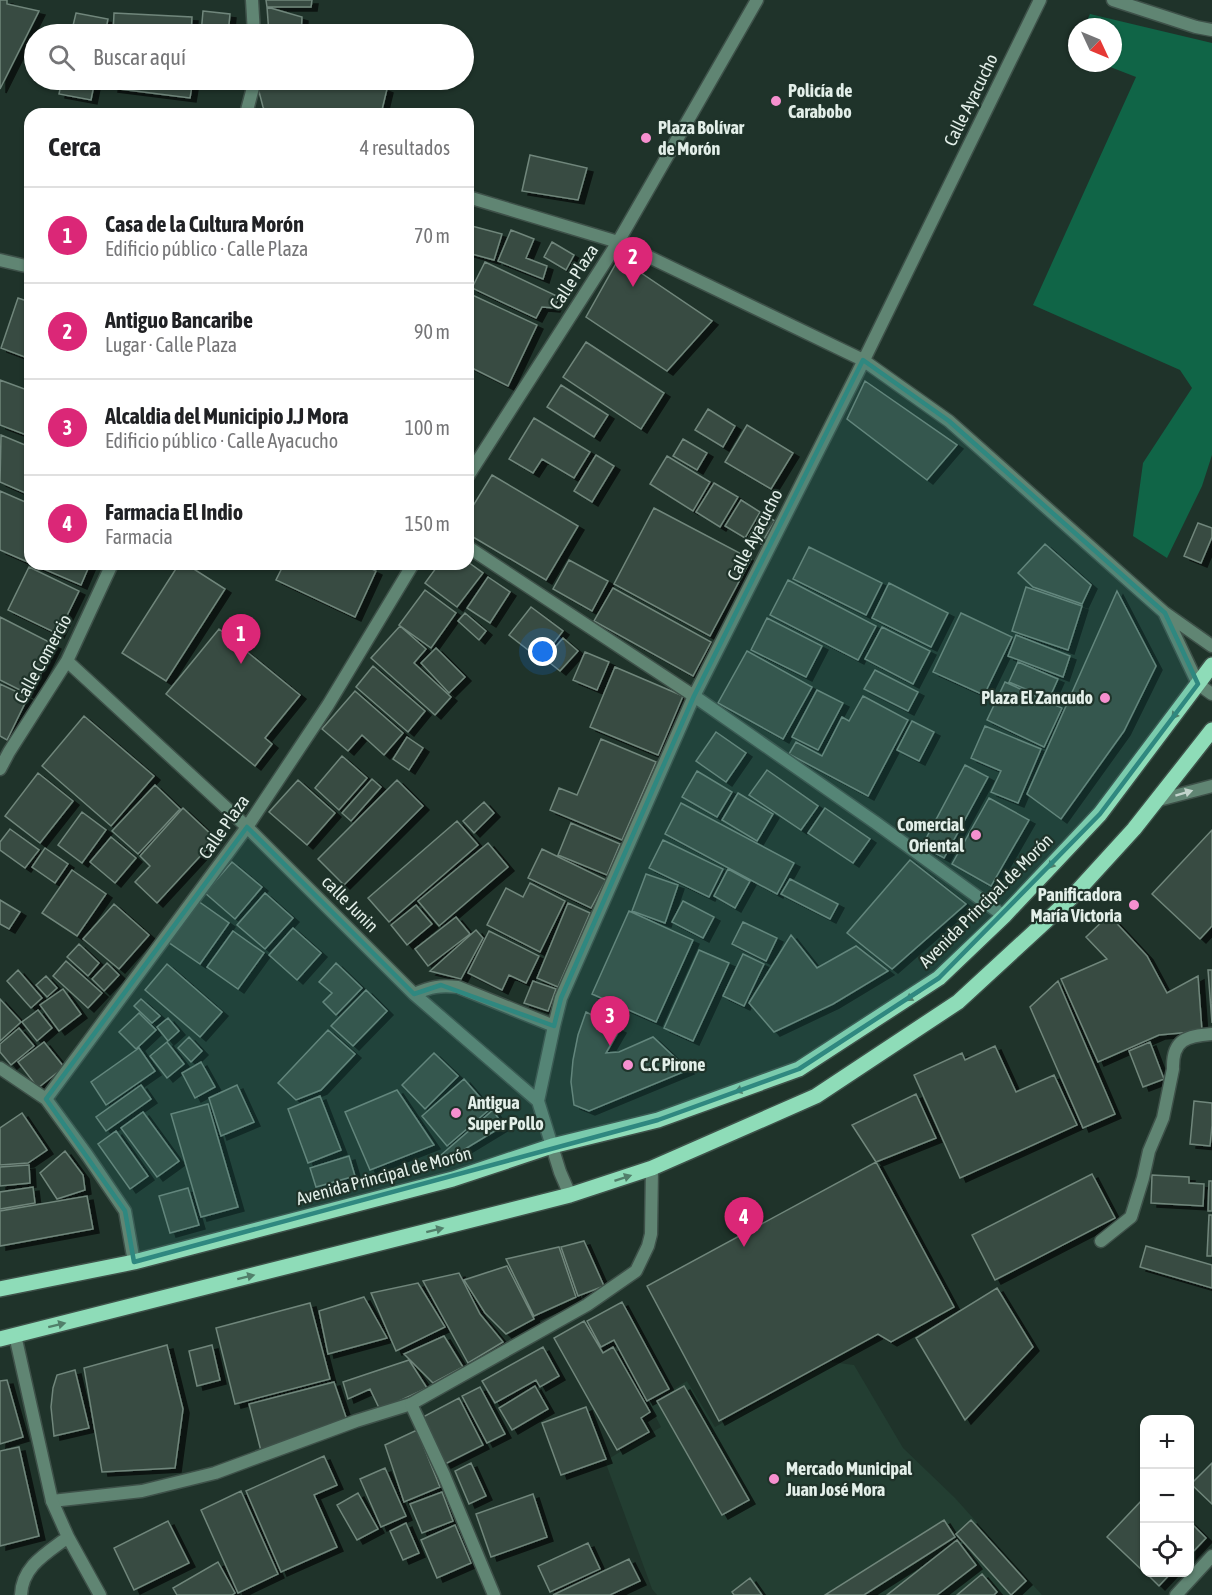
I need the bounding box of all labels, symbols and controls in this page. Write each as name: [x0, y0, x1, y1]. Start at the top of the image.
north arrow: [1068, 18, 1122, 72]
search box: [24, 24, 474, 90]
icon: search: [45, 41, 78, 74]
text: Buscar aquí: [93, 44, 186, 70]
street label: Calle Ayacucho: [939, 50, 1002, 149]
place label: Policía de Carabobo: [788, 80, 852, 122]
marker: Policía de Carabobo: [769, 94, 783, 108]
place label: Plaza Bolívar de Morón: [658, 117, 745, 159]
marker: Plaza Bolívar de Morón: [639, 131, 653, 145]
text: Cerca: [48, 132, 101, 162]
text: 4 resultados: [360, 136, 450, 159]
text: Casa de la Cultura Morón: [105, 211, 304, 237]
text: 1: [63, 224, 72, 247]
text: 70 m: [414, 224, 450, 247]
text: Edificio público · Calle Plaza: [105, 237, 308, 260]
pin: 2: [614, 238, 652, 287]
street label: Calle Plaza: [545, 240, 602, 313]
text: Antiguo Bancaribe: [105, 307, 253, 333]
text: 2: [63, 320, 72, 343]
text: 90 m: [414, 320, 450, 343]
text: Lugar · Calle Plaza: [105, 333, 237, 356]
text: Alcaldia del Municipio J.J Mora: [105, 403, 348, 429]
text: 3: [63, 416, 72, 439]
text: 100 m: [405, 416, 450, 439]
text: Edificio público · Calle Ayacucho: [105, 429, 338, 452]
street label: Calle Ayacucho: [722, 485, 787, 584]
text: Farmacia El Indio: [105, 499, 243, 525]
text: 4: [63, 512, 72, 535]
text: 150 m: [405, 512, 450, 535]
text: Farmacia: [105, 525, 173, 548]
street label: Calle Comercio: [9, 610, 76, 707]
pin: 1: [222, 614, 260, 664]
your location: [528, 637, 557, 666]
place label: Plaza El Zancudo: [981, 687, 1093, 708]
marker: Plaza El Zancudo: [1098, 691, 1112, 705]
one-way arrow: [1172, 704, 1184, 719]
one-way arrow: [1175, 788, 1193, 797]
street label: Calle Plaza: [194, 791, 253, 863]
place label: Comercial Oriental: [897, 814, 964, 856]
marker: Comercial Oriental: [969, 828, 983, 842]
street label: Avenida Principal de Morón: [914, 829, 1057, 972]
one-way arrow: [1047, 855, 1061, 870]
street label: calle Junin: [318, 871, 383, 936]
place label: Panificadora María Victoria: [1030, 884, 1122, 926]
marker: Panificadora María Victoria: [1127, 898, 1141, 912]
one-way arrow: [904, 990, 921, 1001]
pin: 3: [590, 996, 630, 1046]
place label: C.C Pirone: [640, 1054, 705, 1075]
marker: C.C Pirone: [621, 1058, 635, 1072]
one-way arrow: [734, 1085, 752, 1095]
place label: Antigua Super Pollo: [467, 1092, 544, 1134]
marker: Antigua Super Pollo: [449, 1106, 463, 1120]
street label: Avenida Principal de Morón: [294, 1142, 474, 1209]
one-way arrow: [614, 1172, 632, 1182]
pin: 4: [724, 1198, 764, 1247]
one-way arrow: [426, 1224, 444, 1234]
one-way arrow: [237, 1272, 255, 1282]
one-way arrow: [48, 1319, 66, 1329]
map controls: [1140, 1415, 1194, 1577]
button: +: [1140, 1415, 1194, 1469]
place label: Mercado Municipal Juan José Mora: [785, 1458, 912, 1500]
button: −: [1140, 1469, 1194, 1523]
marker: Mercado Municipal Juan José Mora: [767, 1472, 781, 1486]
button: locate: [1140, 1523, 1194, 1577]

